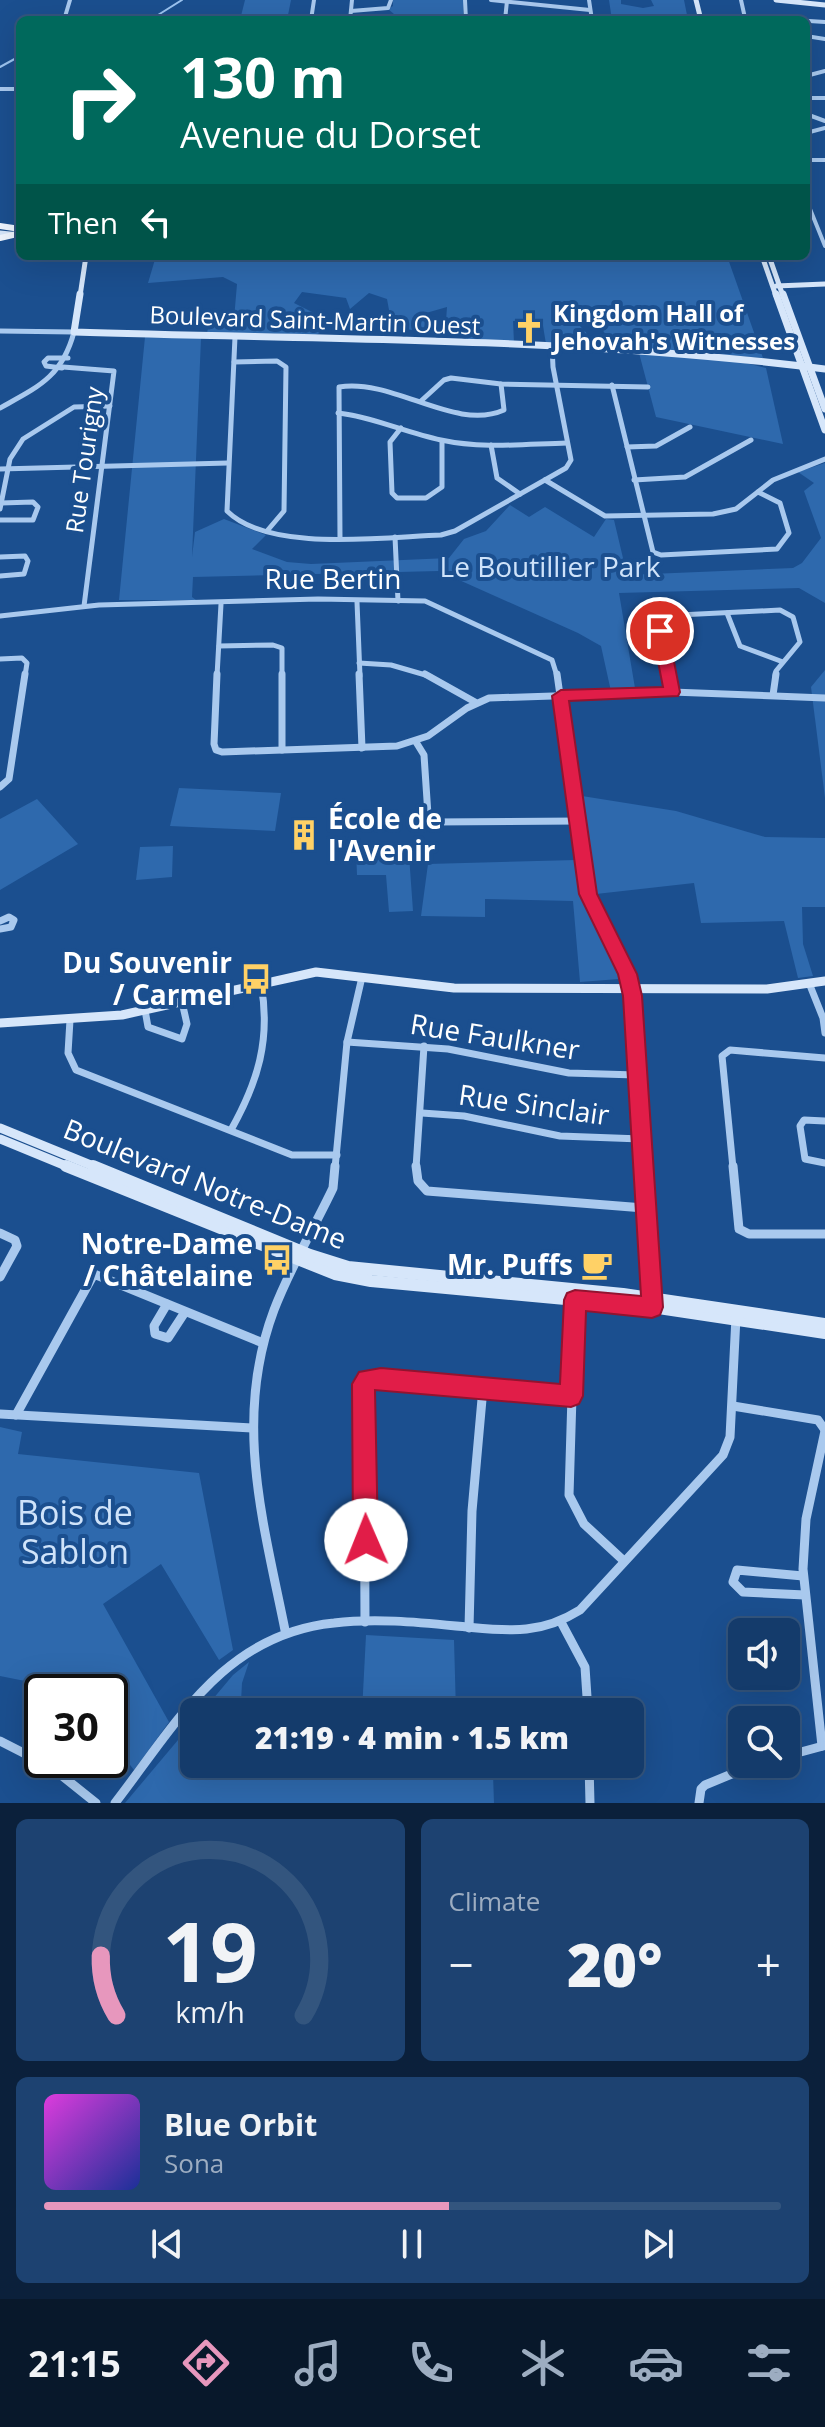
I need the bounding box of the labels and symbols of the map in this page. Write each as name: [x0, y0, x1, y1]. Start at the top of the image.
place label: Kingdom Hall of Jehovah's Witnesses: [551, 296, 795, 357]
street label: Boulevard Saint-Martin Ouest: [149, 297, 481, 342]
church icon: Kingdom Hall of Jehovah's Witnesses: [512, 311, 546, 345]
street label: Rue Tourigny: [57, 384, 110, 535]
park label: Le Boutillier Park: [440, 547, 661, 585]
street label: Rue Bertin: [265, 559, 401, 597]
pin: [626, 597, 694, 665]
place label: École de l'Avenir: [328, 799, 442, 869]
building icon: École de l'Avenir: [287, 818, 321, 852]
place label: Du Souvenir / Carmel: [62, 943, 232, 1013]
bus stop icon: Du Souvenir / Carmel: [239, 962, 273, 996]
street label: Rue Faulkner: [408, 1004, 583, 1068]
street label: Rue Sinclair: [456, 1075, 612, 1133]
street label: Boulevard Notre-Dame: [58, 1109, 352, 1257]
place label: Notre-Dame / Châtelaine: [81, 1224, 253, 1294]
bus stop icon: Notre-Dame / Châtelaine: [260, 1243, 294, 1277]
place label: Mr. Puffs: [447, 1245, 573, 1283]
cafe icon: Mr. Puffs: [580, 1248, 614, 1282]
park label: Bois de Sablon: [17, 1489, 133, 1574]
position arrow: [324, 1498, 408, 1582]
speed limit sign: 30: [24, 1674, 128, 1778]

